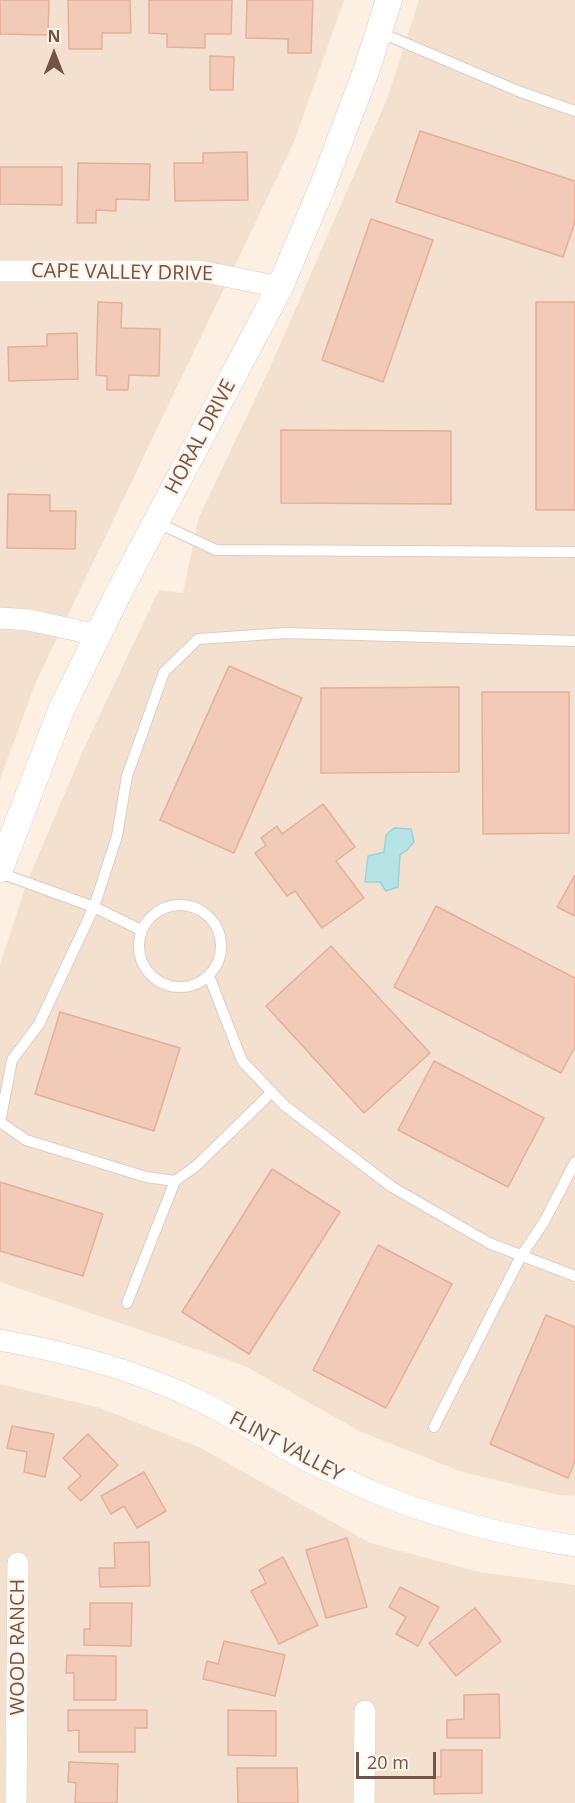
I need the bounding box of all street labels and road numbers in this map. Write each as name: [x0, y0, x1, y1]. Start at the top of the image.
street label: CAPE VALLEY DRIVE: [31, 259, 213, 287]
street label: HORAL DRIVE: [161, 376, 241, 498]
street label: FLINT VALLEY: [225, 1407, 347, 1487]
street label: WOOD RANCH: [6, 1579, 30, 1715]

